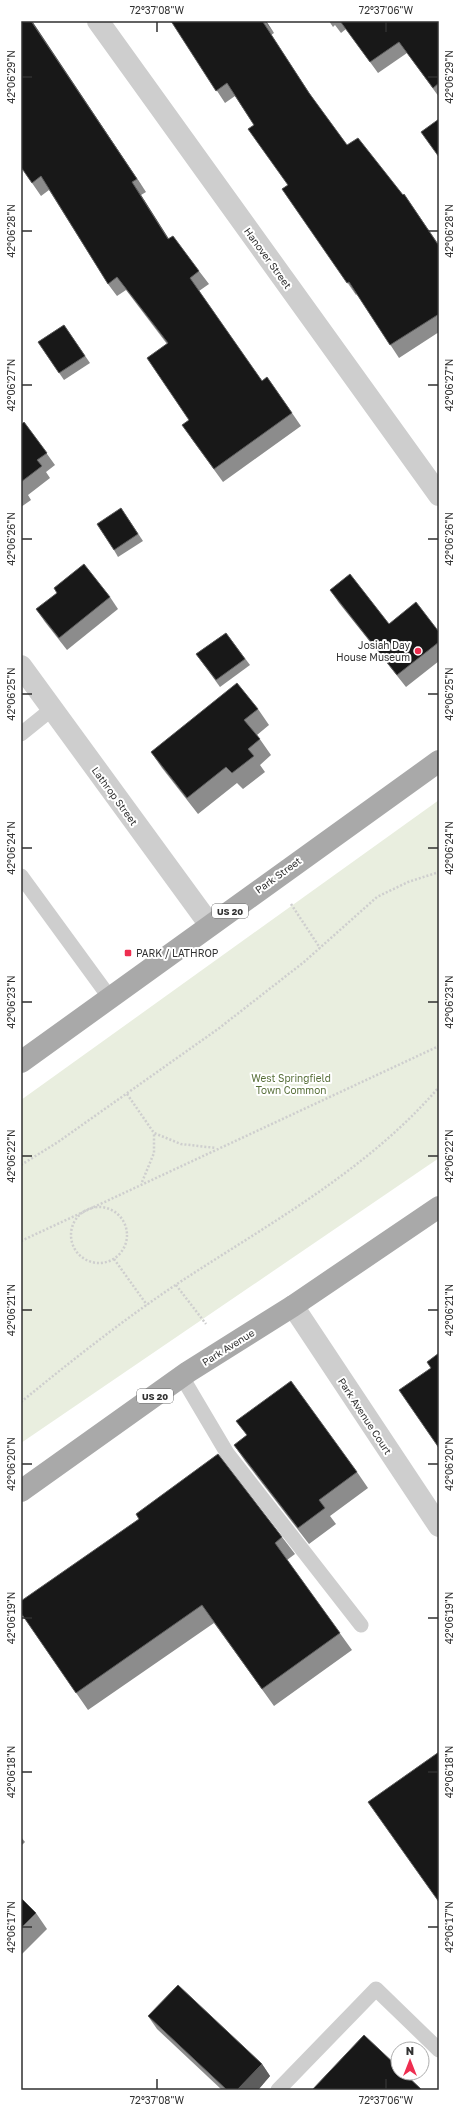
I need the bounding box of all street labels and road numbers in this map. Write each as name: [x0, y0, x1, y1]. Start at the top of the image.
street label: Hanover Street: [242, 225, 294, 291]
street label: Lathrop Street: [90, 764, 140, 828]
street label: Park Street: [253, 854, 303, 896]
road number: US 20: [212, 904, 248, 918]
street label: Park Avenue: [200, 1326, 257, 1368]
street label: Park Avenue Court: [336, 1375, 394, 1457]
road number: US 20: [137, 1389, 173, 1403]

